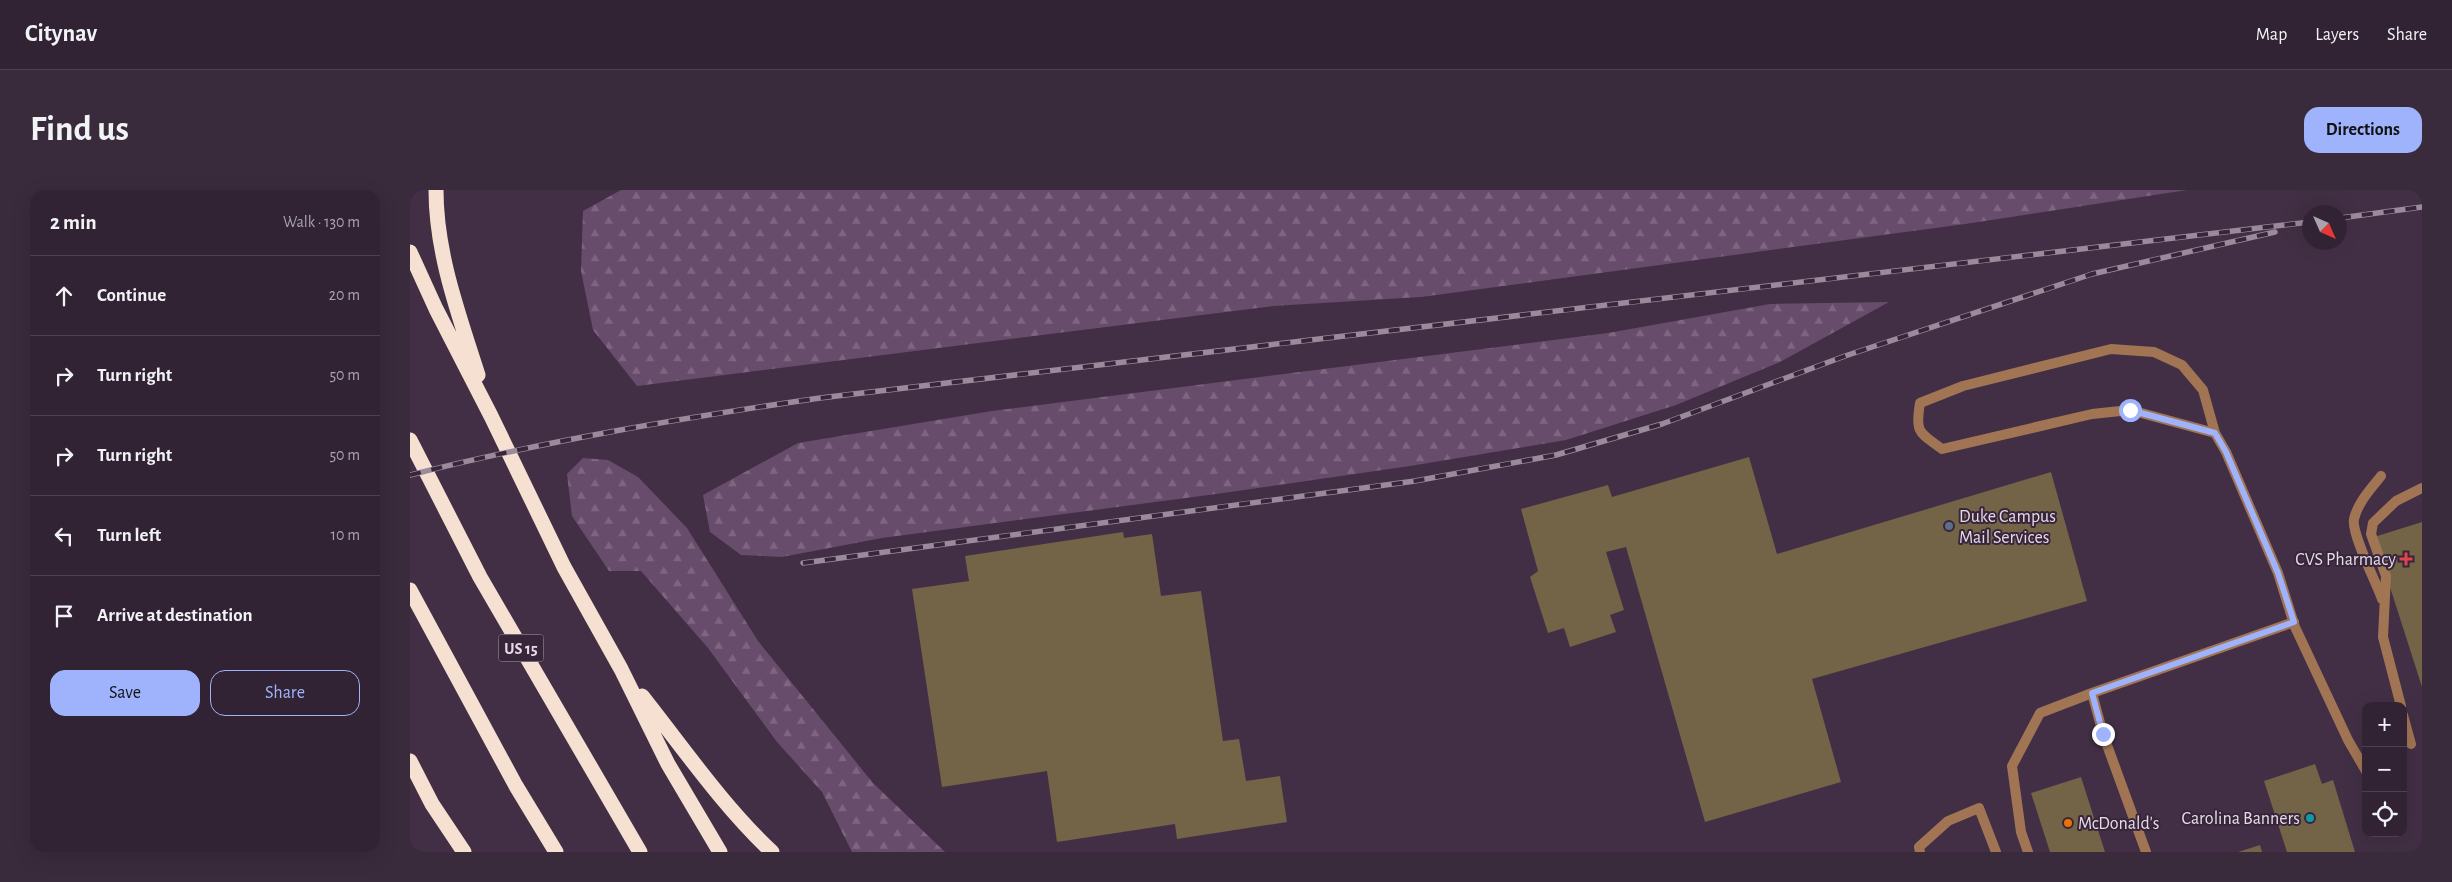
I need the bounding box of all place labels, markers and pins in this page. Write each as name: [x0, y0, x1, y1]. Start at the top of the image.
place label: Duke Campus Mail Services: [1959, 508, 2056, 547]
marker: Duke Campus Mail Services: [1943, 520, 1955, 532]
place label: CVS Pharmacy: [2295, 551, 2396, 569]
marker: CVS Pharmacy: [2400, 553, 2412, 565]
place label: Carolina Banners: [2182, 810, 2300, 828]
marker: Carolina Banners: [2304, 812, 2316, 824]
place label: McDonald's: [2078, 815, 2160, 833]
marker: McDonald's: [2062, 817, 2074, 829]

